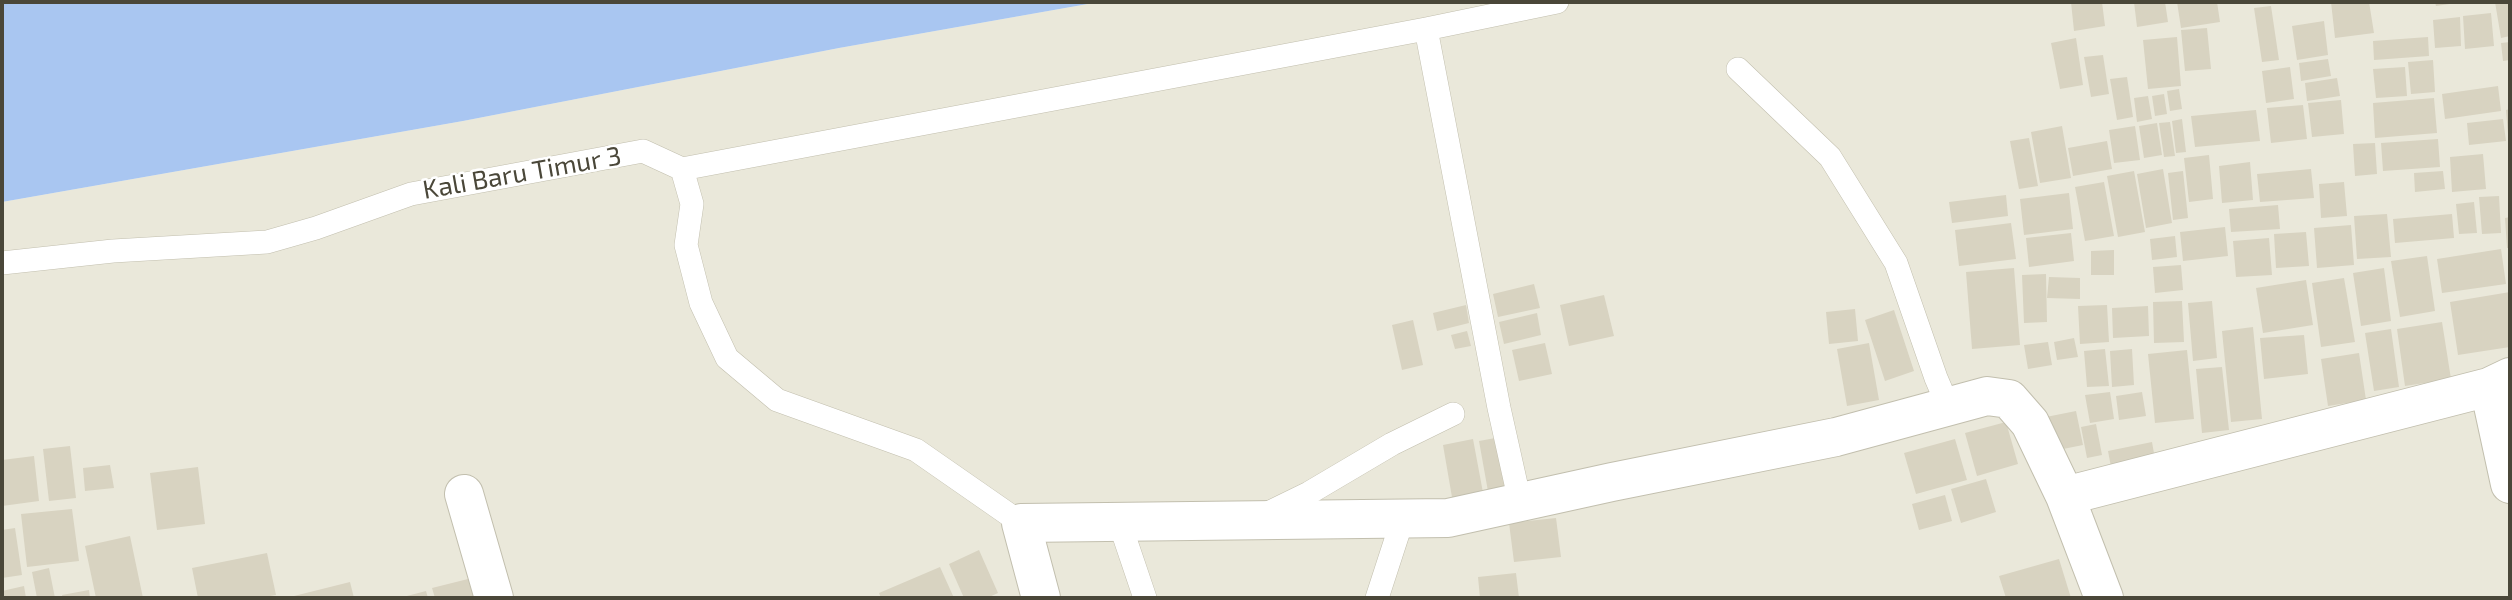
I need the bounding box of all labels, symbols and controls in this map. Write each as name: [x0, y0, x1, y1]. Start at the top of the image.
street label: Kali Baru Timur 3: [420, 140, 624, 206]

